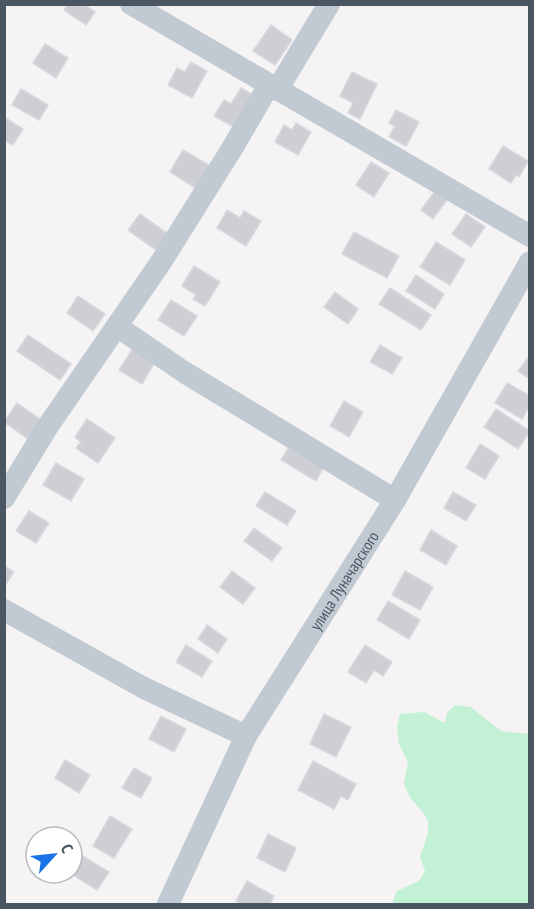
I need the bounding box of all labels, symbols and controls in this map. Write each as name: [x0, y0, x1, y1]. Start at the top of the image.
street label: улица Луначарского: [305, 527, 383, 634]
north arrow: [24, 825, 84, 885]
text: С: [57, 840, 78, 857]

